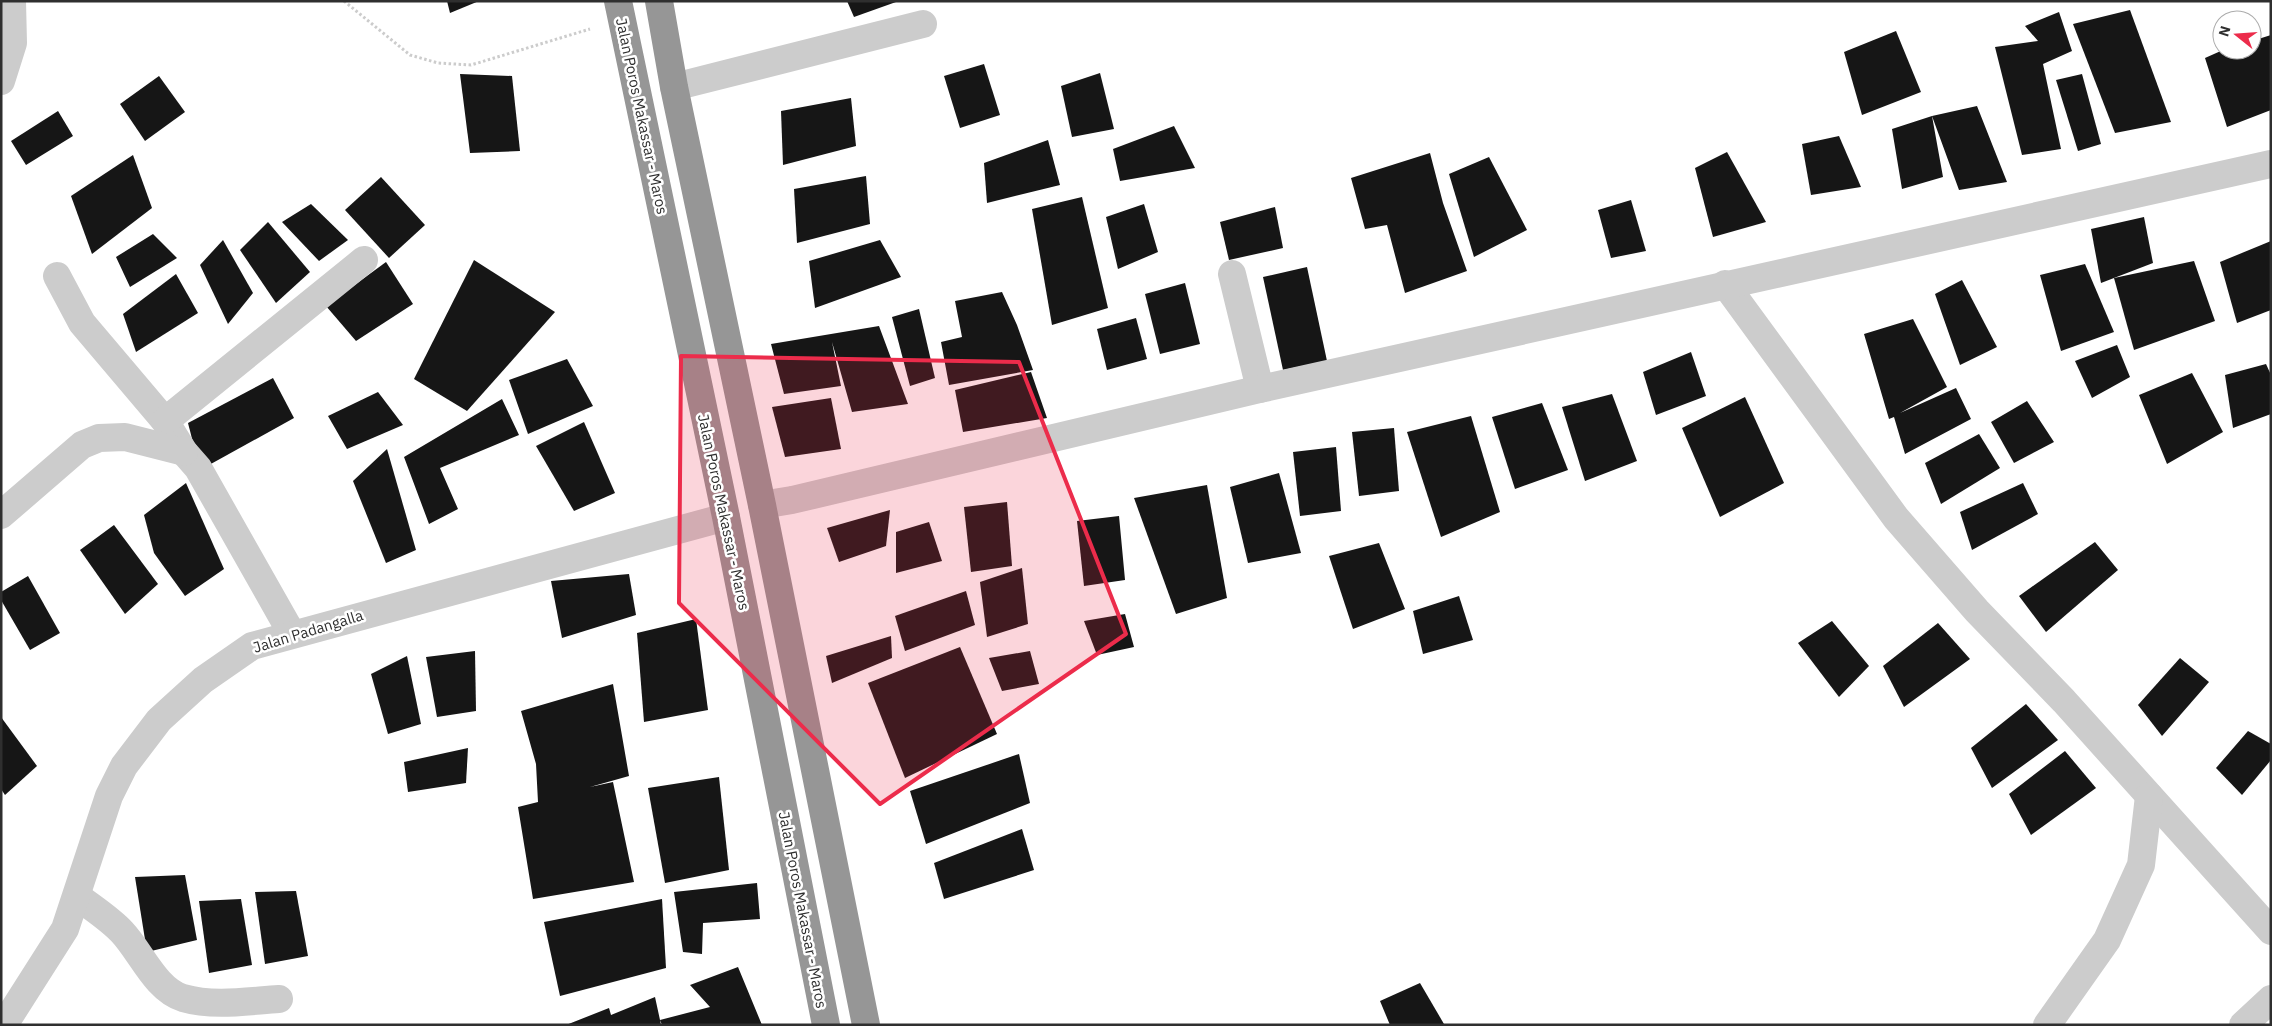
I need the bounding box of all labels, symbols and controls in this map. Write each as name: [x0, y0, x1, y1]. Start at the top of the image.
north arrow: [2212, 10, 2262, 60]
street label: Jalan Poros Makassar - Maros: [612, 16, 672, 216]
text: N: [2214, 24, 2235, 39]
street label: Jalan Poros Makassar - Maros: [694, 412, 754, 612]
street label: Jalan Padangalla: [251, 605, 365, 657]
street label: Jalan Poros Makassar - Maros: [775, 810, 831, 1010]

